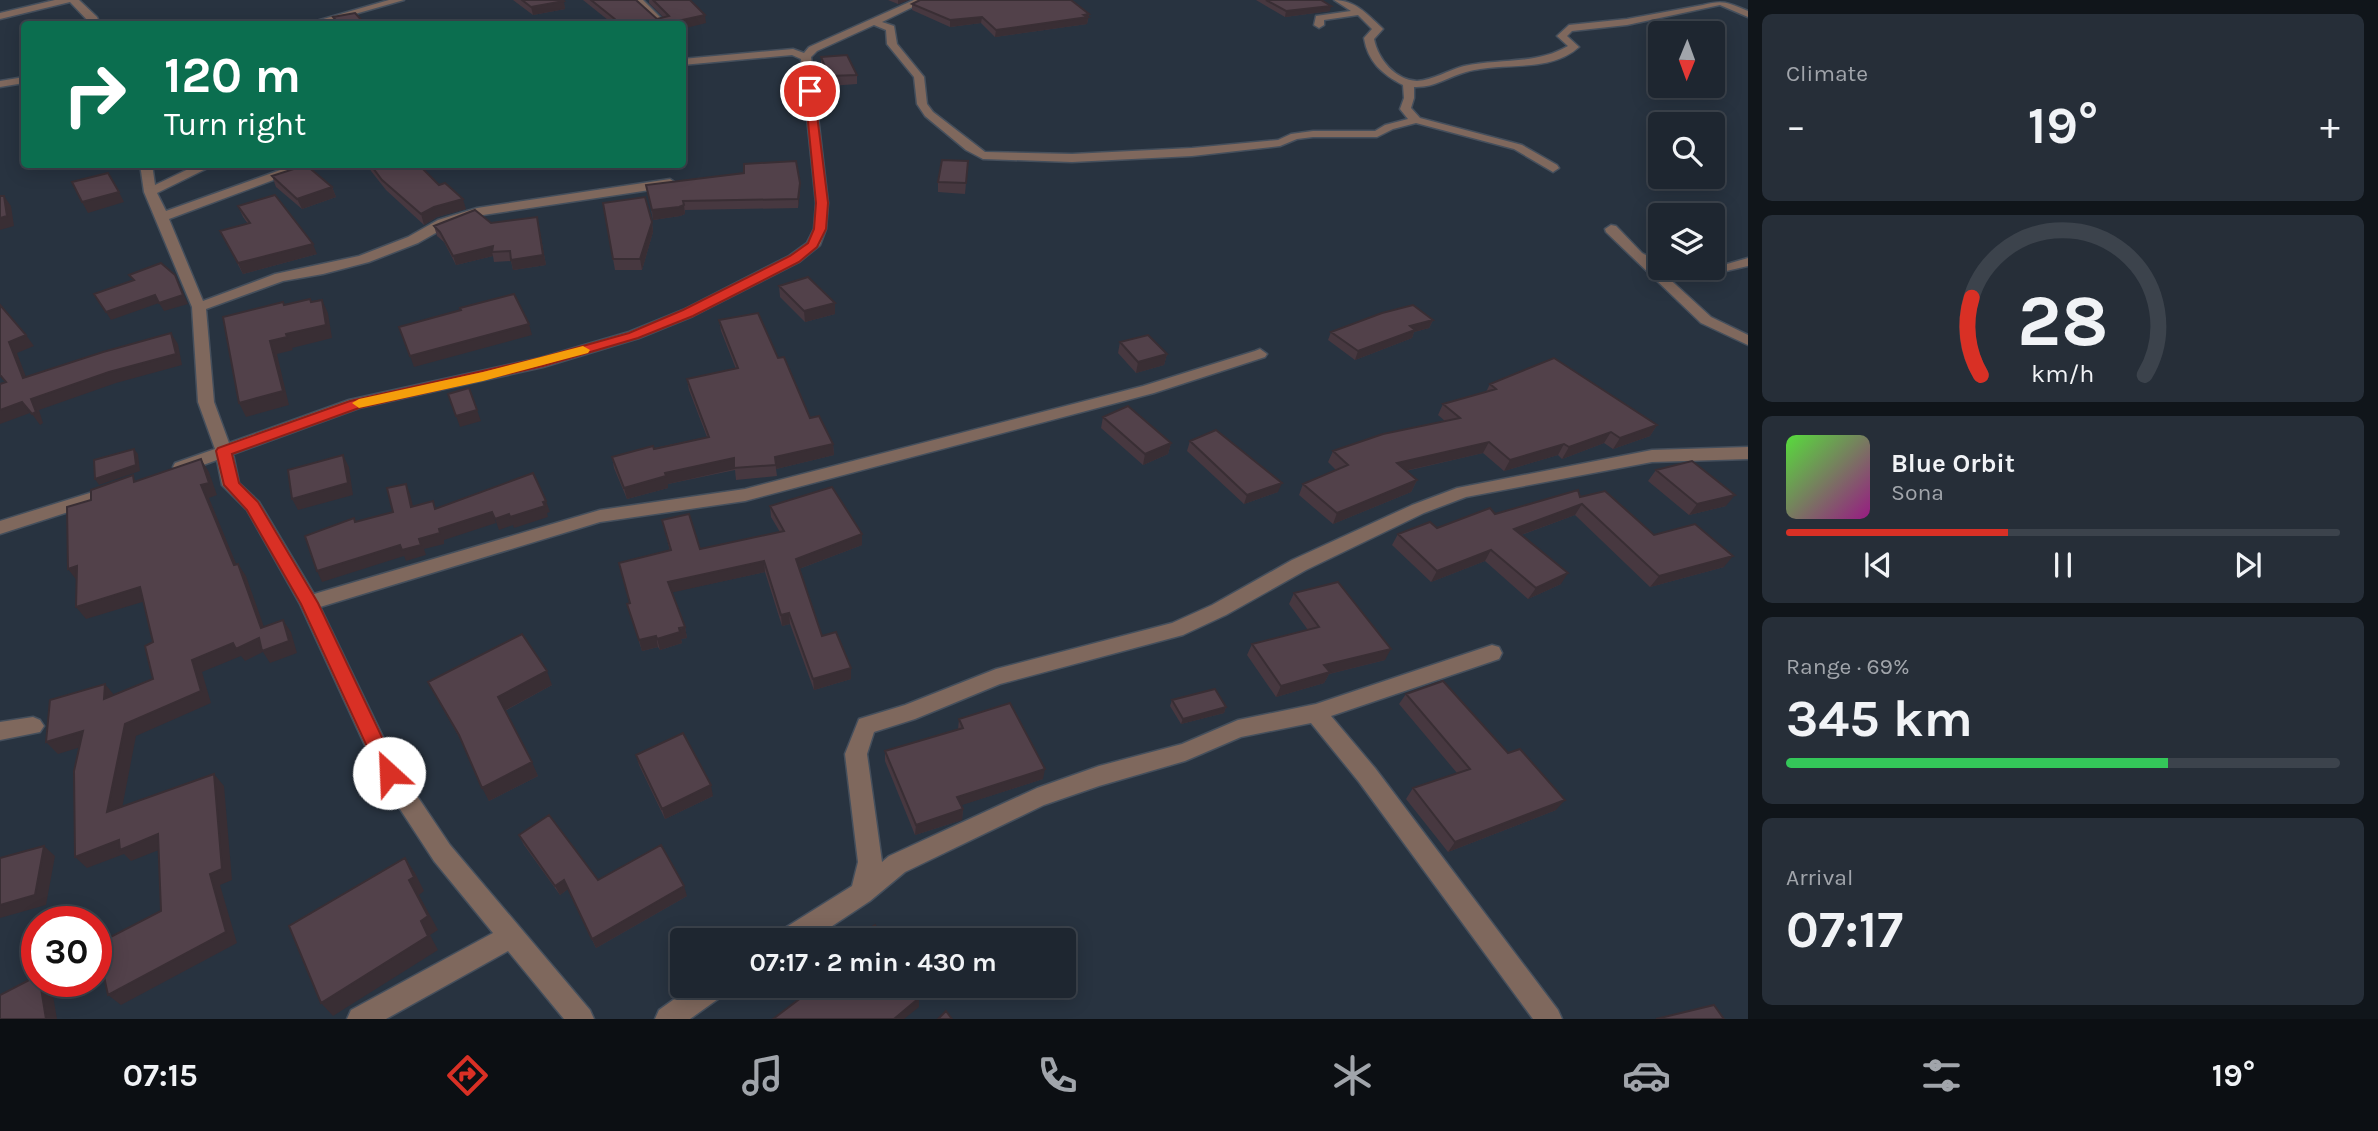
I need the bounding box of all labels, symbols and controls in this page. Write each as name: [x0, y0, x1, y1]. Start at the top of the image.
north arrow: [1648, 21, 1726, 98]
map controls: [1648, 21, 1725, 280]
text: 120 m: [164, 47, 301, 104]
icon: right: [49, 49, 140, 140]
text: Climate: [1786, 60, 1868, 87]
pin: [780, 61, 840, 121]
icon: arrive: [791, 72, 829, 110]
text: 19°: [2028, 95, 2098, 156]
text: −: [1786, 104, 1806, 149]
text: +: [2320, 104, 2340, 149]
text: Turn right: [164, 106, 306, 143]
button: search: [1648, 112, 1725, 189]
button: layers: [1648, 203, 1725, 280]
text: 28: [2017, 278, 2109, 363]
text: km/h: [2031, 358, 2095, 387]
text: Blue Orbit: [1891, 448, 2015, 479]
text: Sona: [1891, 479, 1944, 506]
icon: previous: [1859, 546, 1897, 584]
icon: pause: [2044, 546, 2082, 584]
icon: next: [2229, 546, 2267, 584]
text: Range · 69%: [1786, 653, 1910, 680]
text: 345 km: [1786, 688, 1973, 749]
position arrow: [352, 736, 426, 810]
text: Arrival: [1786, 864, 1853, 891]
text: 07:17: [1786, 899, 1903, 960]
speed limit sign: 30: [21, 906, 112, 997]
text: 07:17 · 2 min · 430 m: [749, 947, 997, 978]
icon: directions: [443, 1051, 492, 1100]
icon: music: [738, 1051, 787, 1100]
icon: phone: [1033, 1051, 1082, 1100]
icon: climate: [1328, 1051, 1377, 1100]
icon: car: [1622, 1051, 1671, 1100]
icon: filters: [1917, 1051, 1966, 1100]
text: 07:15: [123, 1057, 198, 1094]
text: 19°: [2212, 1057, 2255, 1094]

